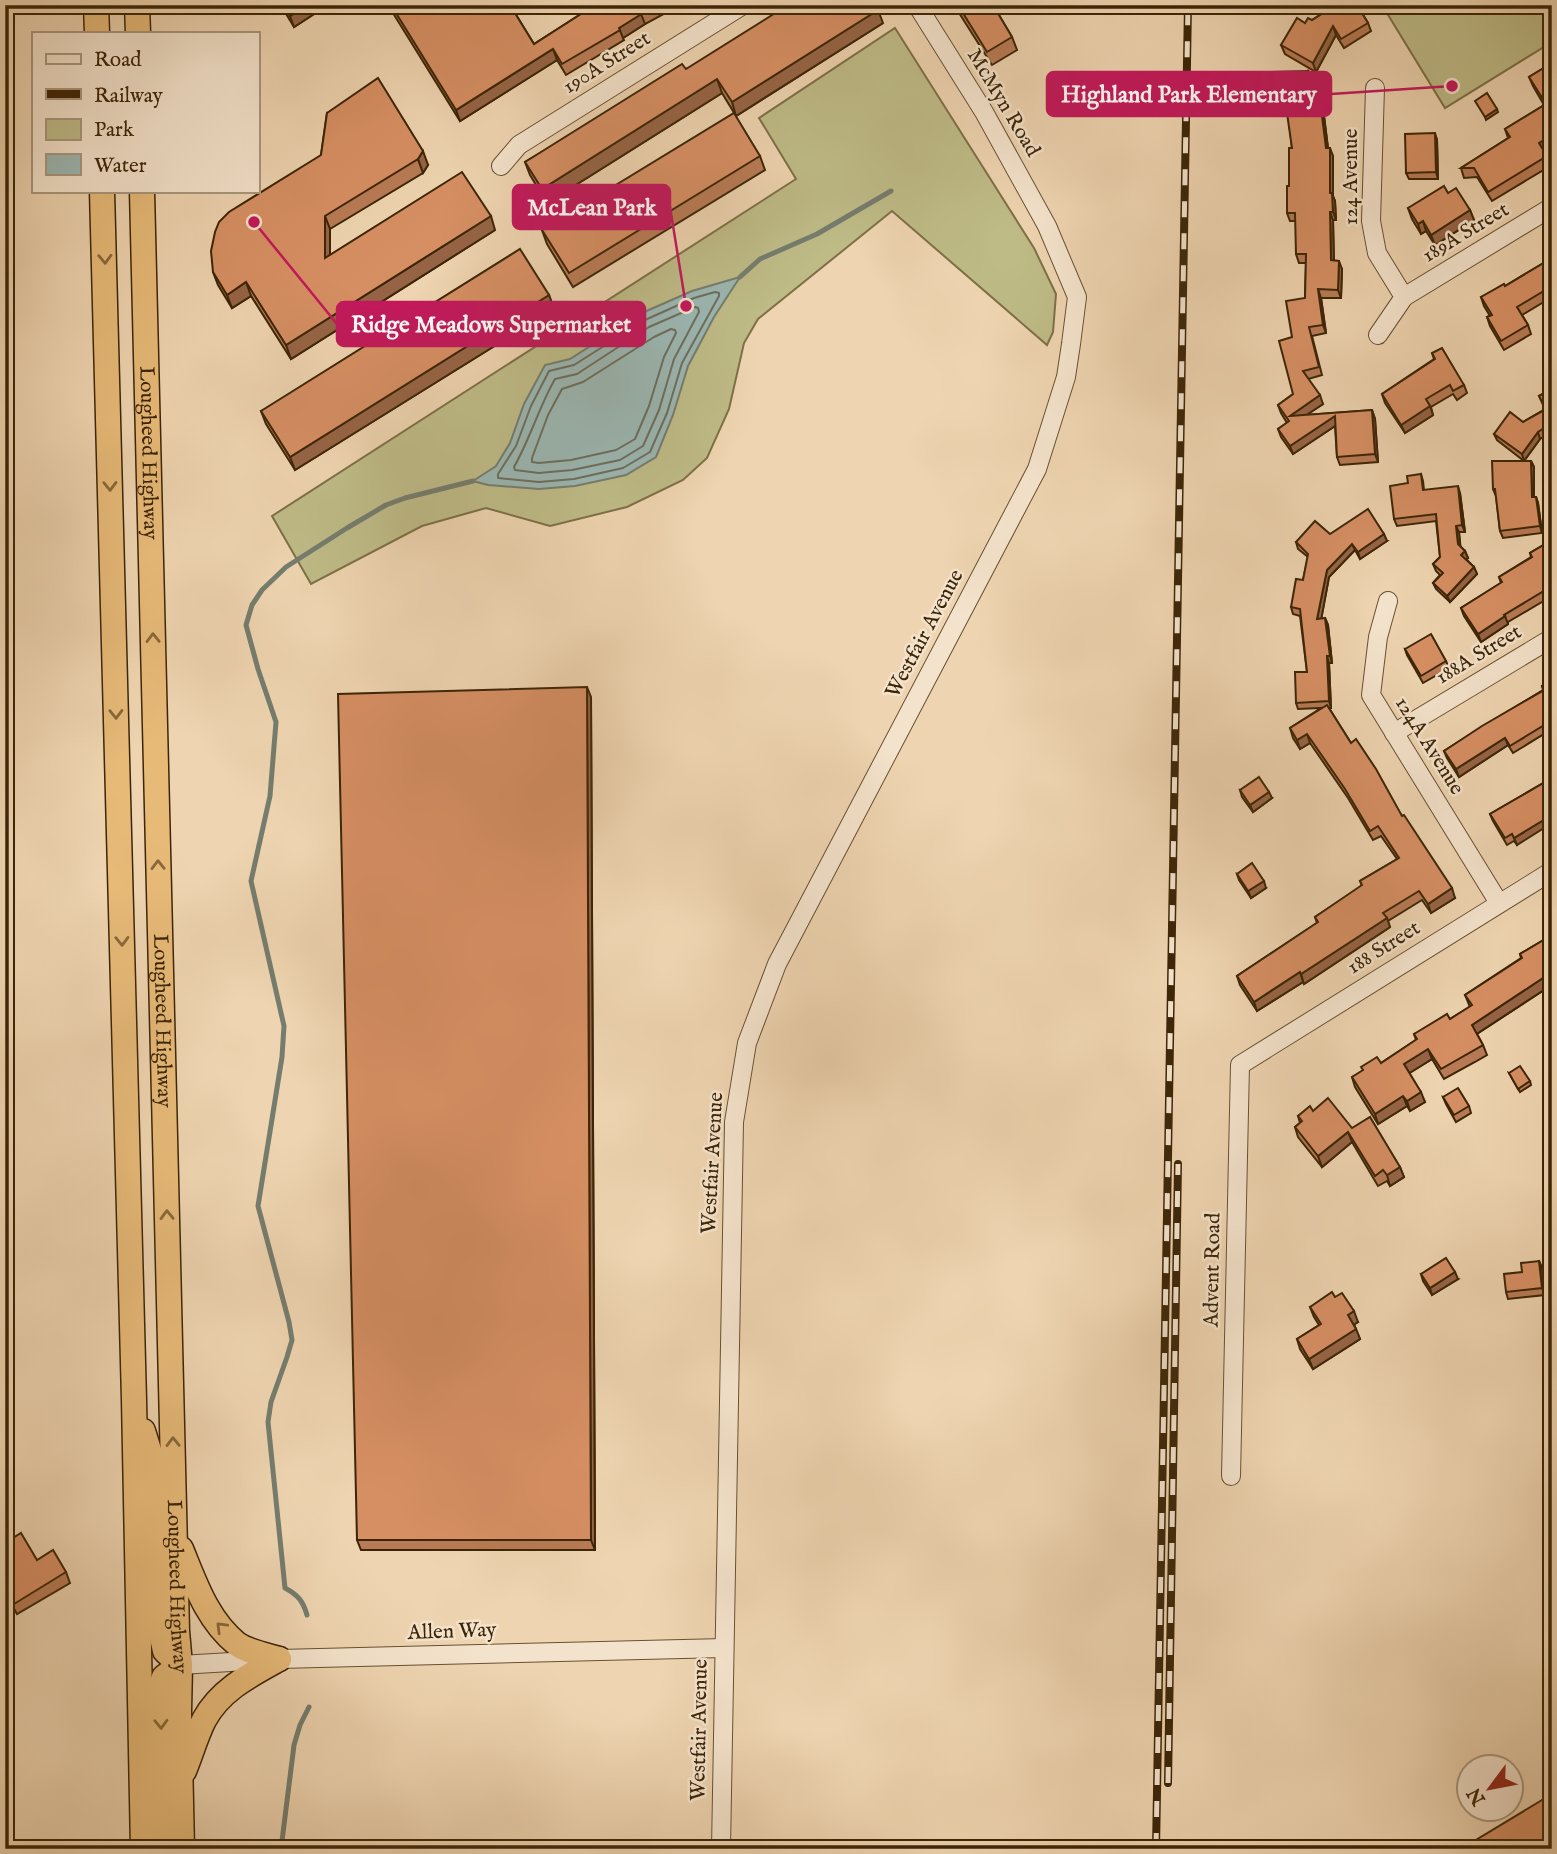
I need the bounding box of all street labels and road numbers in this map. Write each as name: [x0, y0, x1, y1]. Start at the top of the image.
street label: 190A Street: [558, 26, 656, 100]
street label: McMyn Road: [960, 44, 1046, 163]
street label: 124 Avenue: [1338, 128, 1365, 225]
street label: 189A Street: [1418, 197, 1514, 269]
street label: Lougheed Highway: [133, 366, 164, 541]
street label: Westfair Avenue: [880, 565, 970, 703]
street label: 188A Street: [1431, 619, 1527, 691]
street label: 124A Avenue: [1388, 692, 1470, 800]
street label: 188 Street: [1342, 915, 1426, 981]
street label: Lougheed Highway: [147, 934, 178, 1109]
street label: Westfair Avenue: [696, 1091, 730, 1235]
street label: Advent Road: [1198, 1212, 1228, 1328]
street label: Lougheed Highway: [160, 1499, 194, 1674]
street label: Allen Way: [406, 1617, 498, 1647]
street label: Westfair Avenue: [685, 1658, 715, 1801]

